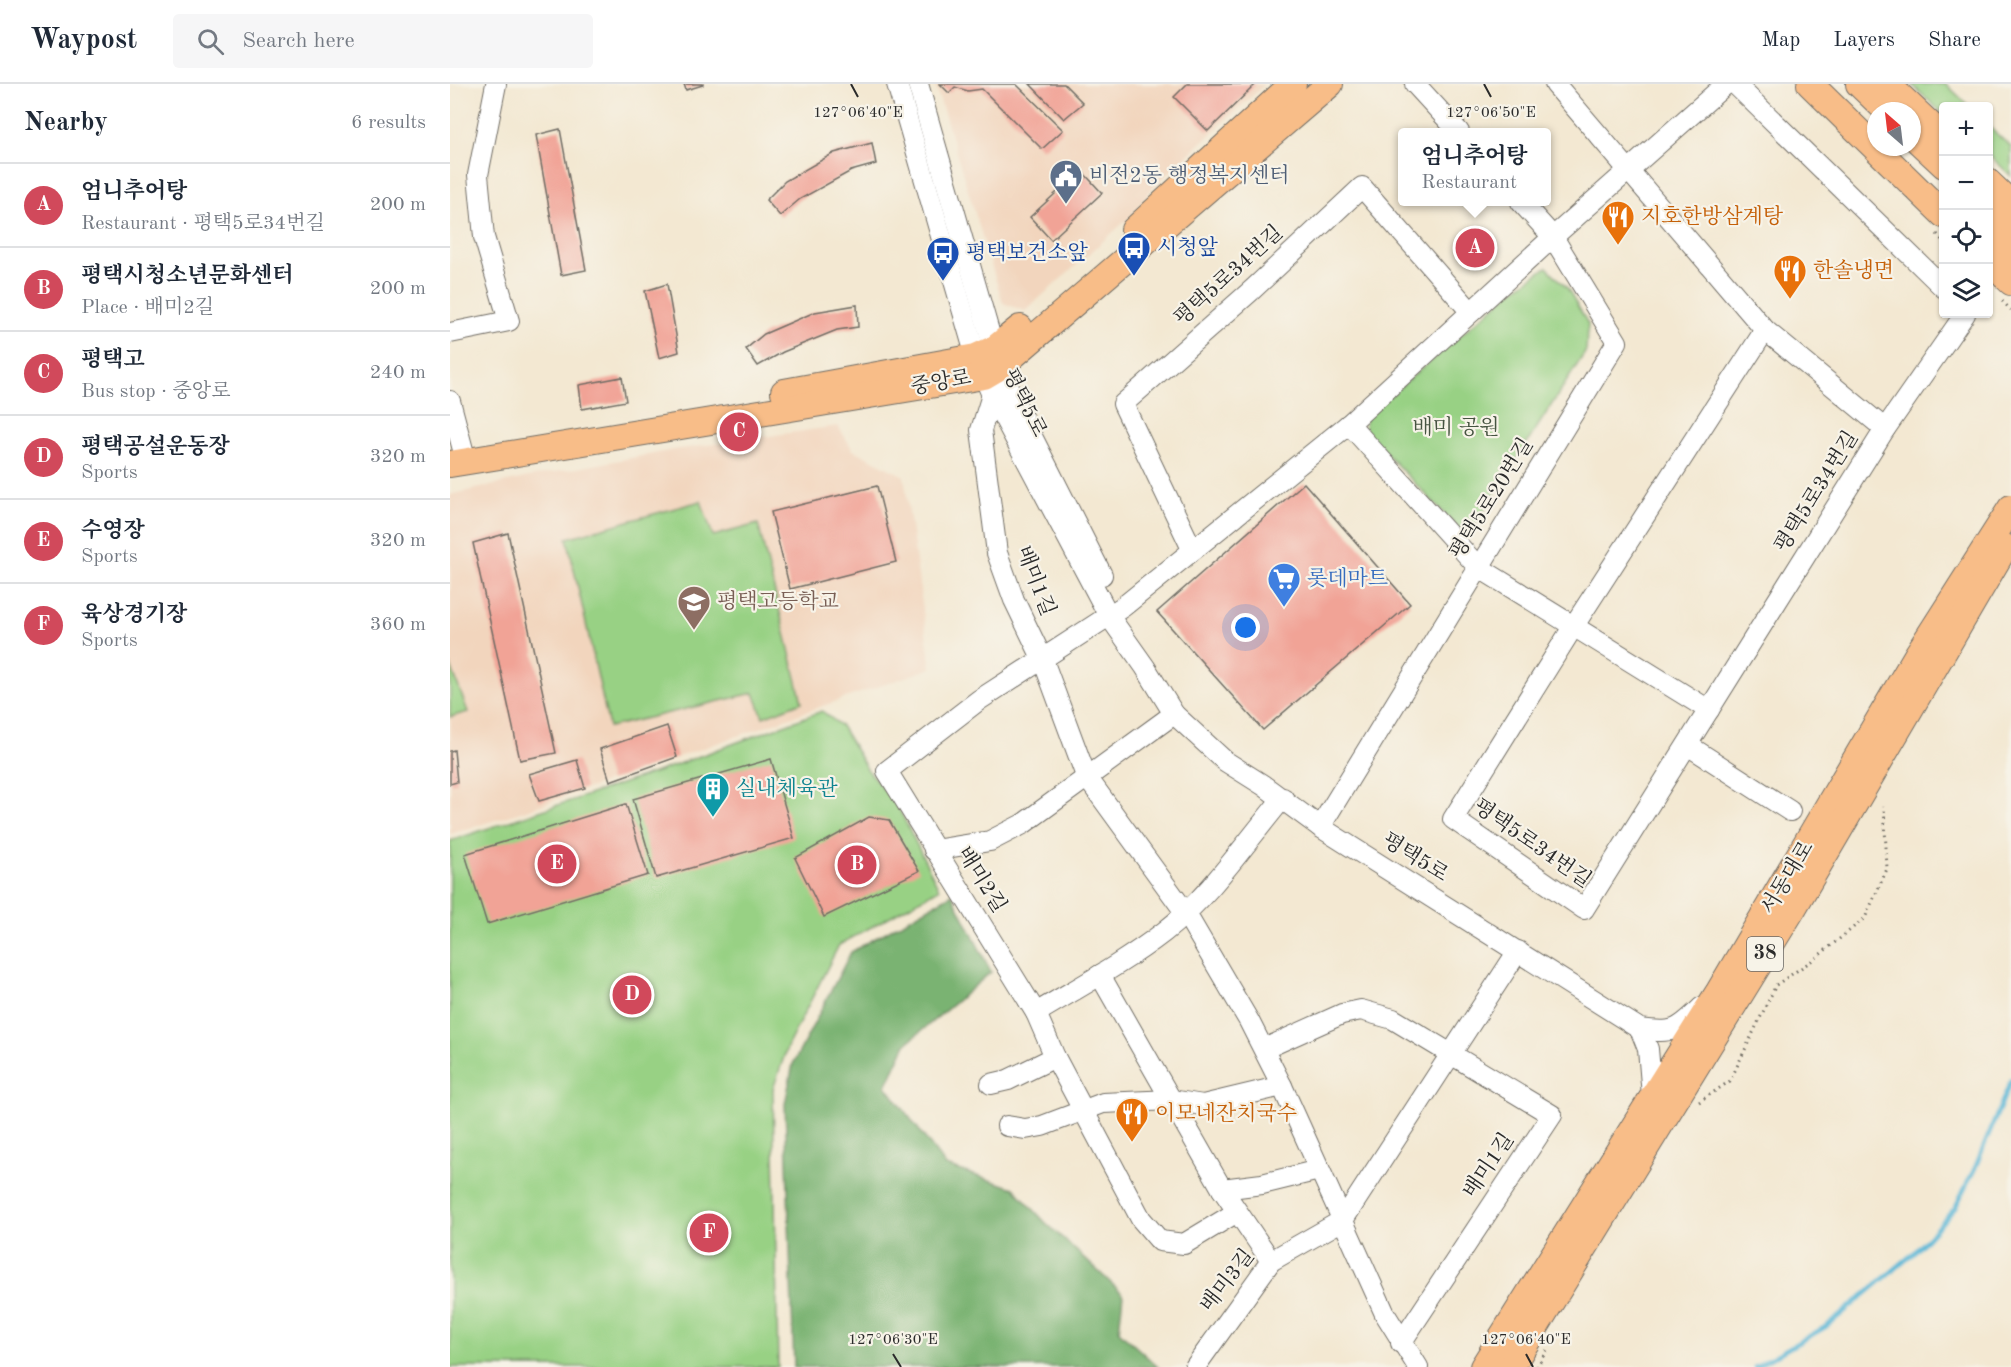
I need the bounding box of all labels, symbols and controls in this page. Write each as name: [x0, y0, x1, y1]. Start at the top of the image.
search box: [173, 14, 593, 68]
icon: search: [194, 25, 227, 58]
text: Waypost: [30, 27, 137, 55]
text: Search here: [242, 30, 355, 52]
text: Map: [1761, 30, 1800, 51]
text: Layers: [1833, 30, 1895, 51]
text: Share: [1928, 30, 1981, 51]
north arrow: [1867, 102, 1921, 156]
map controls: [1939, 102, 1993, 318]
button: +: [1939, 102, 1993, 156]
text: 127°06'40"E: [813, 106, 903, 121]
text: 127°06'50"E: [1446, 106, 1536, 121]
text: Nearby: [24, 110, 108, 136]
text: 6 results: [351, 113, 426, 133]
popup: [1398, 128, 1551, 206]
text: 엄니추어탕: [1421, 146, 1528, 168]
button: −: [1939, 156, 1993, 210]
public building icon: 비전2동 행정복지센터: [1048, 158, 1084, 205]
place label: 비전2동 행정복지센터: [1089, 163, 1290, 187]
text: Restaurant: [1421, 173, 1517, 193]
text: 엄니추어탕: [81, 181, 187, 203]
text: A: [36, 195, 51, 215]
text: 200 m: [370, 195, 426, 215]
restaurant icon: 지호한방삼계탕: [1600, 199, 1636, 246]
place label: 지호한방삼계탕: [1641, 205, 1784, 228]
button: locate: [1939, 210, 1993, 264]
text: Restaurant · 평택5로34번길: [81, 214, 325, 234]
street label: 평택5로34번길: [1169, 221, 1287, 330]
pin: A: [1456, 226, 1494, 270]
bus stop icon: 시청앞: [1116, 230, 1152, 277]
bus stop icon: 평택보건소앞: [925, 235, 961, 282]
place label: 시청앞: [1157, 236, 1219, 259]
place label: 평택보건소앞: [966, 241, 1088, 264]
restaurant icon: 한솔냉면: [1772, 253, 1808, 300]
place label: 한솔냉면: [1813, 259, 1894, 282]
button: layers: [1939, 264, 1993, 318]
text: 평택시청소년문화센터: [81, 265, 294, 287]
text: B: [36, 279, 51, 299]
text: 200 m: [370, 279, 426, 299]
text: Place · 배미2길: [81, 298, 214, 318]
text: 평택고: [81, 349, 145, 371]
text: C: [37, 363, 50, 383]
text: 240 m: [370, 363, 426, 383]
street label: 중앙로: [909, 365, 973, 399]
street label: 평택5로: [999, 365, 1051, 440]
text: Bus stop · 중앙로: [81, 382, 230, 402]
pin: C: [720, 410, 758, 454]
park label: 배미 공원: [1412, 416, 1500, 439]
street label: 평택5로34번길: [1770, 427, 1862, 556]
street label: 평택5로20번길: [1445, 434, 1537, 563]
text: 평택공설운동장: [81, 436, 230, 458]
text: D: [36, 447, 51, 467]
text: 320 m: [370, 447, 426, 467]
text: Sports: [81, 463, 138, 483]
text: 수영장: [81, 520, 145, 542]
text: E: [37, 531, 50, 551]
text: 320 m: [370, 531, 426, 551]
street label: 배미1길: [1012, 542, 1060, 619]
text: Sports: [81, 547, 138, 567]
supermarket icon: 롯데마트: [1266, 561, 1302, 608]
place label: 롯데마트: [1307, 567, 1388, 590]
school or university icon: 평택고등학교: [676, 584, 712, 631]
place label: 평택고등학교: [717, 590, 839, 613]
text: 육상경기장: [81, 604, 187, 626]
your location: [1231, 613, 1260, 642]
text: F: [37, 615, 50, 635]
text: 360 m: [370, 615, 426, 635]
text: Sports: [81, 631, 138, 651]
building icon: 실내체육관: [695, 771, 731, 818]
place label: 실내체육관: [736, 777, 838, 800]
street label: 평택5로34번길: [1469, 794, 1596, 892]
street label: 평택5로: [1378, 828, 1453, 886]
street label: 서동대로: [1756, 837, 1818, 918]
pin: E: [538, 842, 576, 886]
pin: B: [838, 842, 876, 888]
street label: 배미2길: [953, 842, 1011, 917]
road number: 38: [1747, 937, 1783, 971]
pin: D: [612, 972, 651, 1018]
restaurant icon: 이모네잔치국수: [1114, 1096, 1150, 1143]
place label: 이모네잔치국수: [1155, 1102, 1297, 1125]
street label: 배미1길: [1458, 1129, 1518, 1202]
pin: F: [690, 1210, 728, 1256]
street label: 배미3길: [1196, 1245, 1259, 1316]
text: 127°06'30"E: [848, 1333, 938, 1348]
text: 127°06'40"E: [1481, 1333, 1571, 1348]

